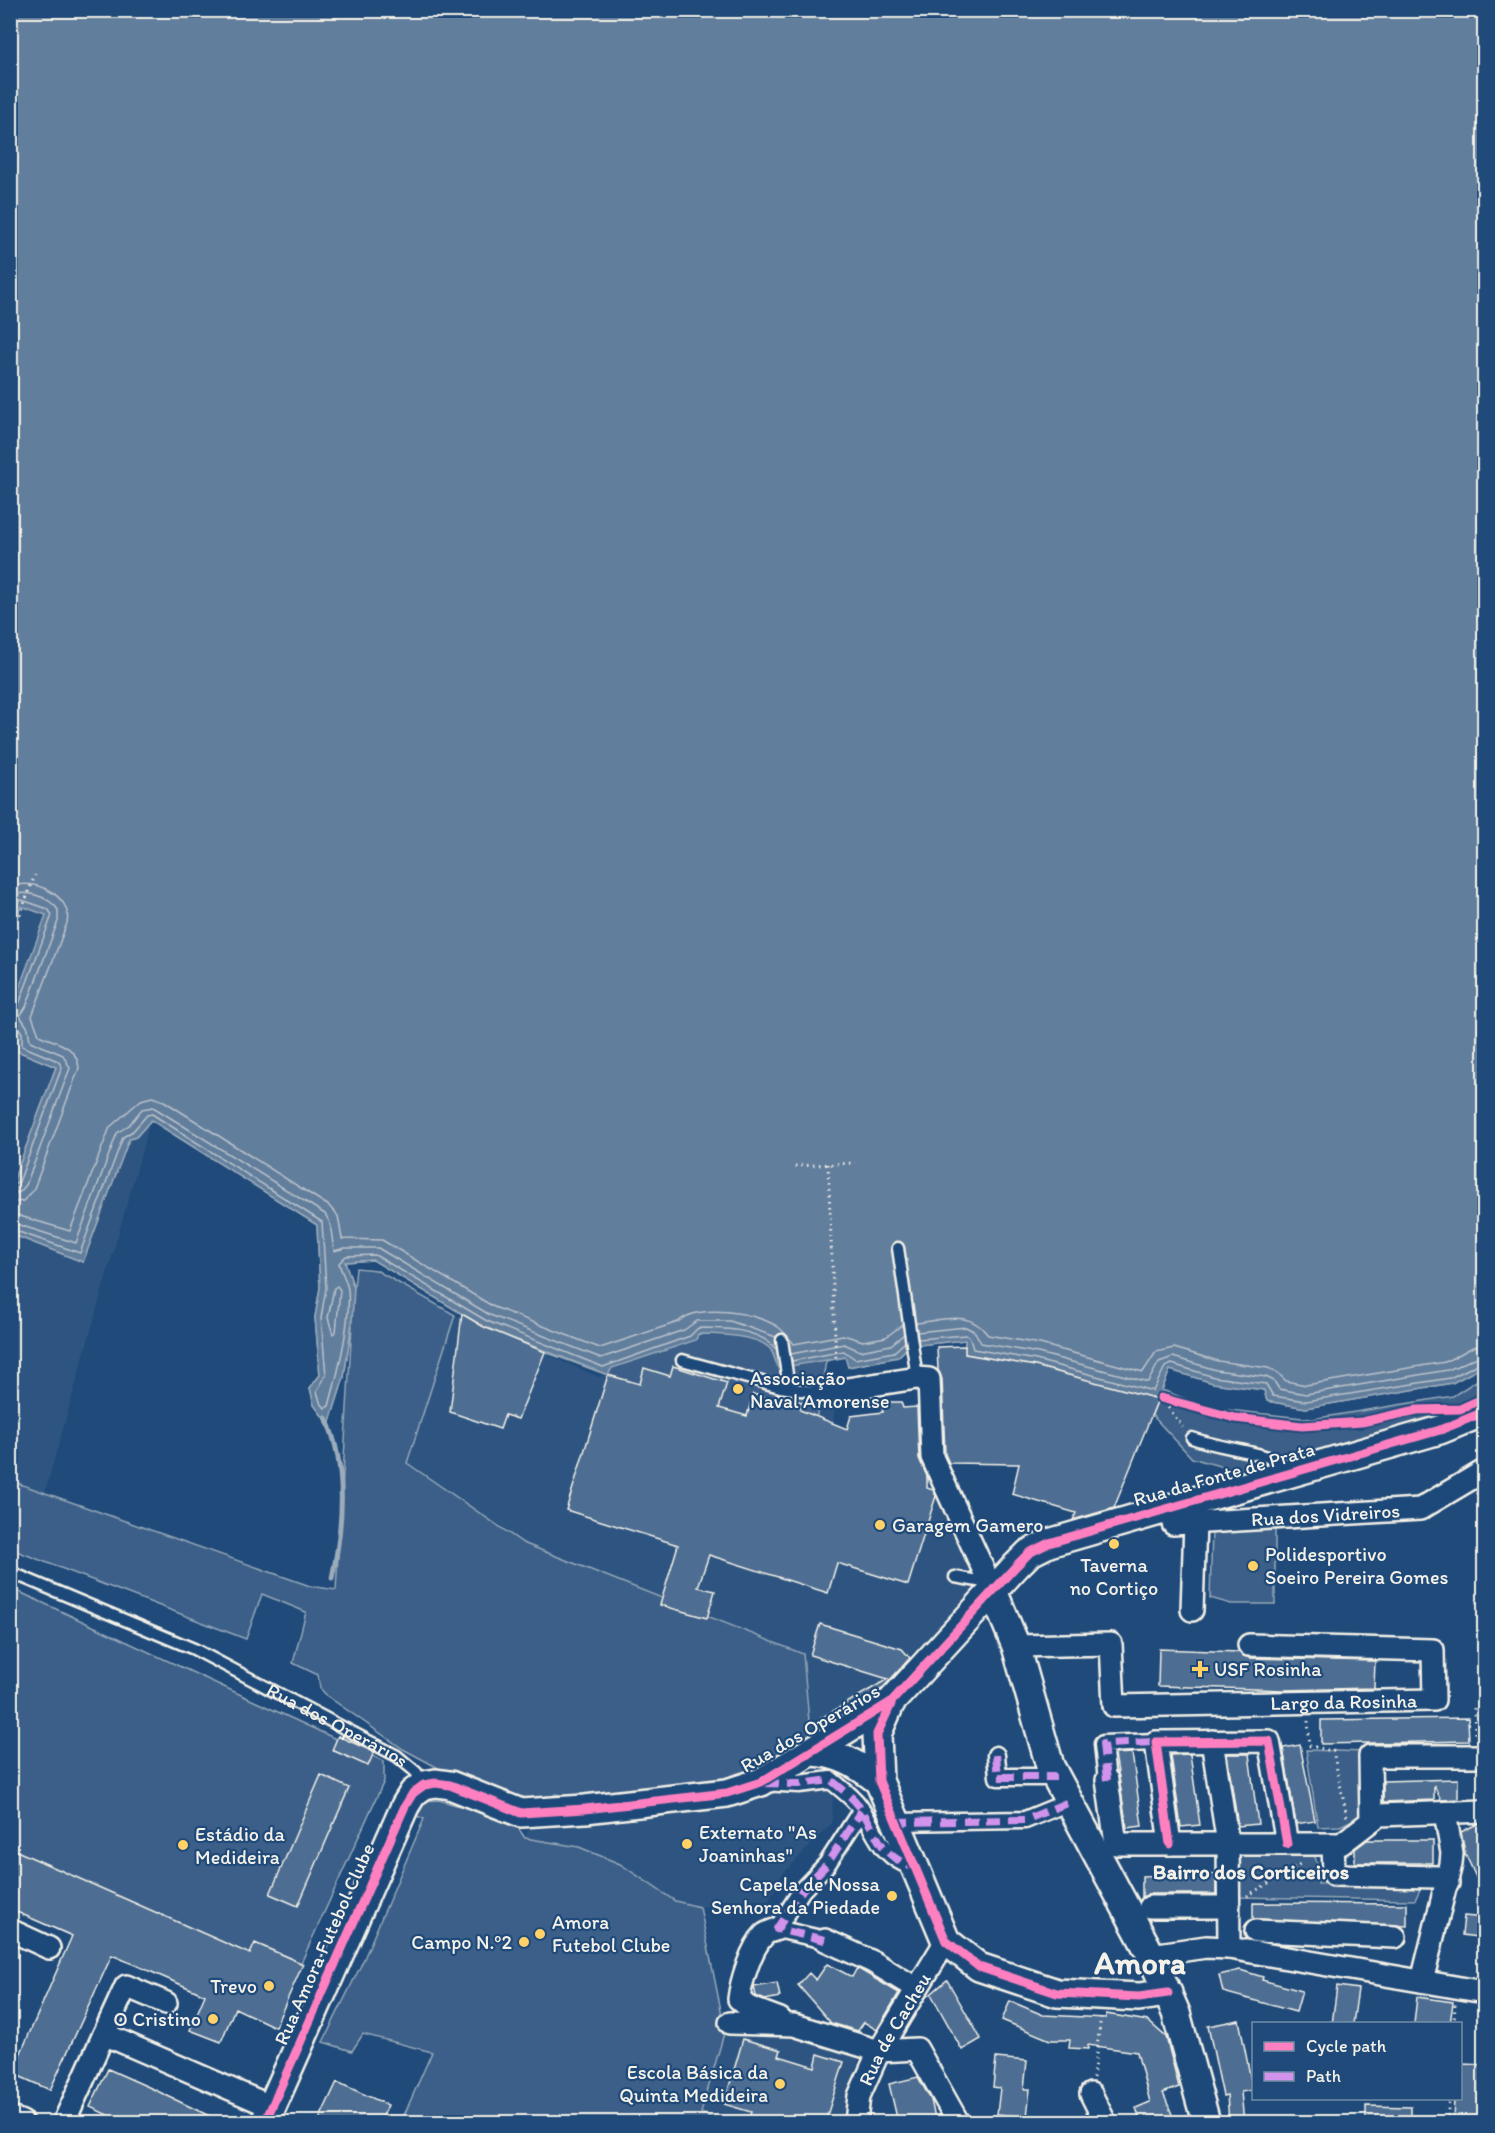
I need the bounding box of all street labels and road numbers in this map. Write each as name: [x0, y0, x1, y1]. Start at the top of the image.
street label: Rua da Fonte de Prata: [1131, 1437, 1318, 1511]
street label: Rua dos Vidreiros: [1250, 1498, 1401, 1531]
street label: Rua dos Operários: [263, 1678, 414, 1773]
street label: Rua dos Operários: [736, 1678, 884, 1778]
street label: Largo da Rosinha: [1270, 1688, 1418, 1715]
street label: Rua Amora Futebol Clube: [269, 1839, 379, 2049]
street label: Rua de Cacheu: [853, 1968, 936, 2089]

